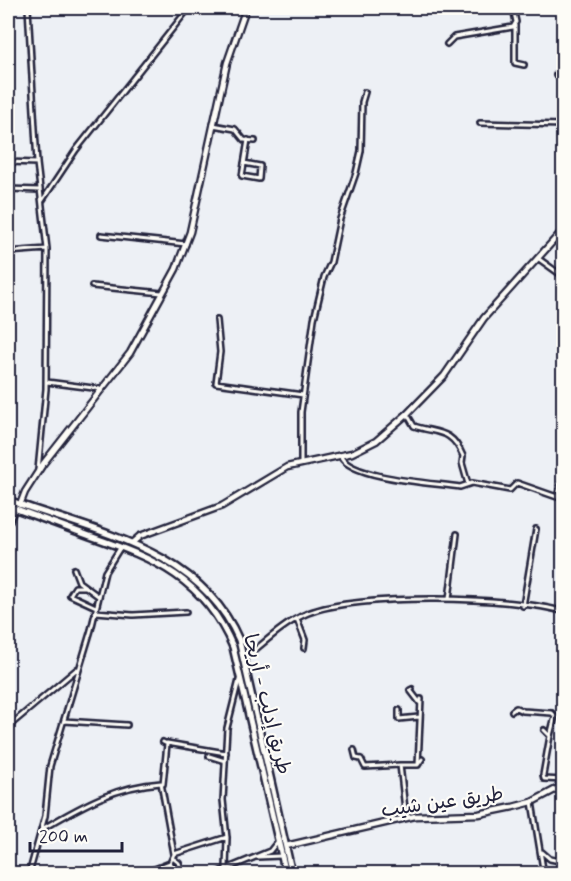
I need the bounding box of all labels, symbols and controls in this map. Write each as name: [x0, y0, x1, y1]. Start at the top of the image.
street label: طريق إدلب - أريحا: [236, 631, 297, 778]
street label: طريق عين شيب: [379, 781, 505, 824]
scale bar: [30, 815, 122, 853]
text: 200 m: [39, 825, 88, 849]

